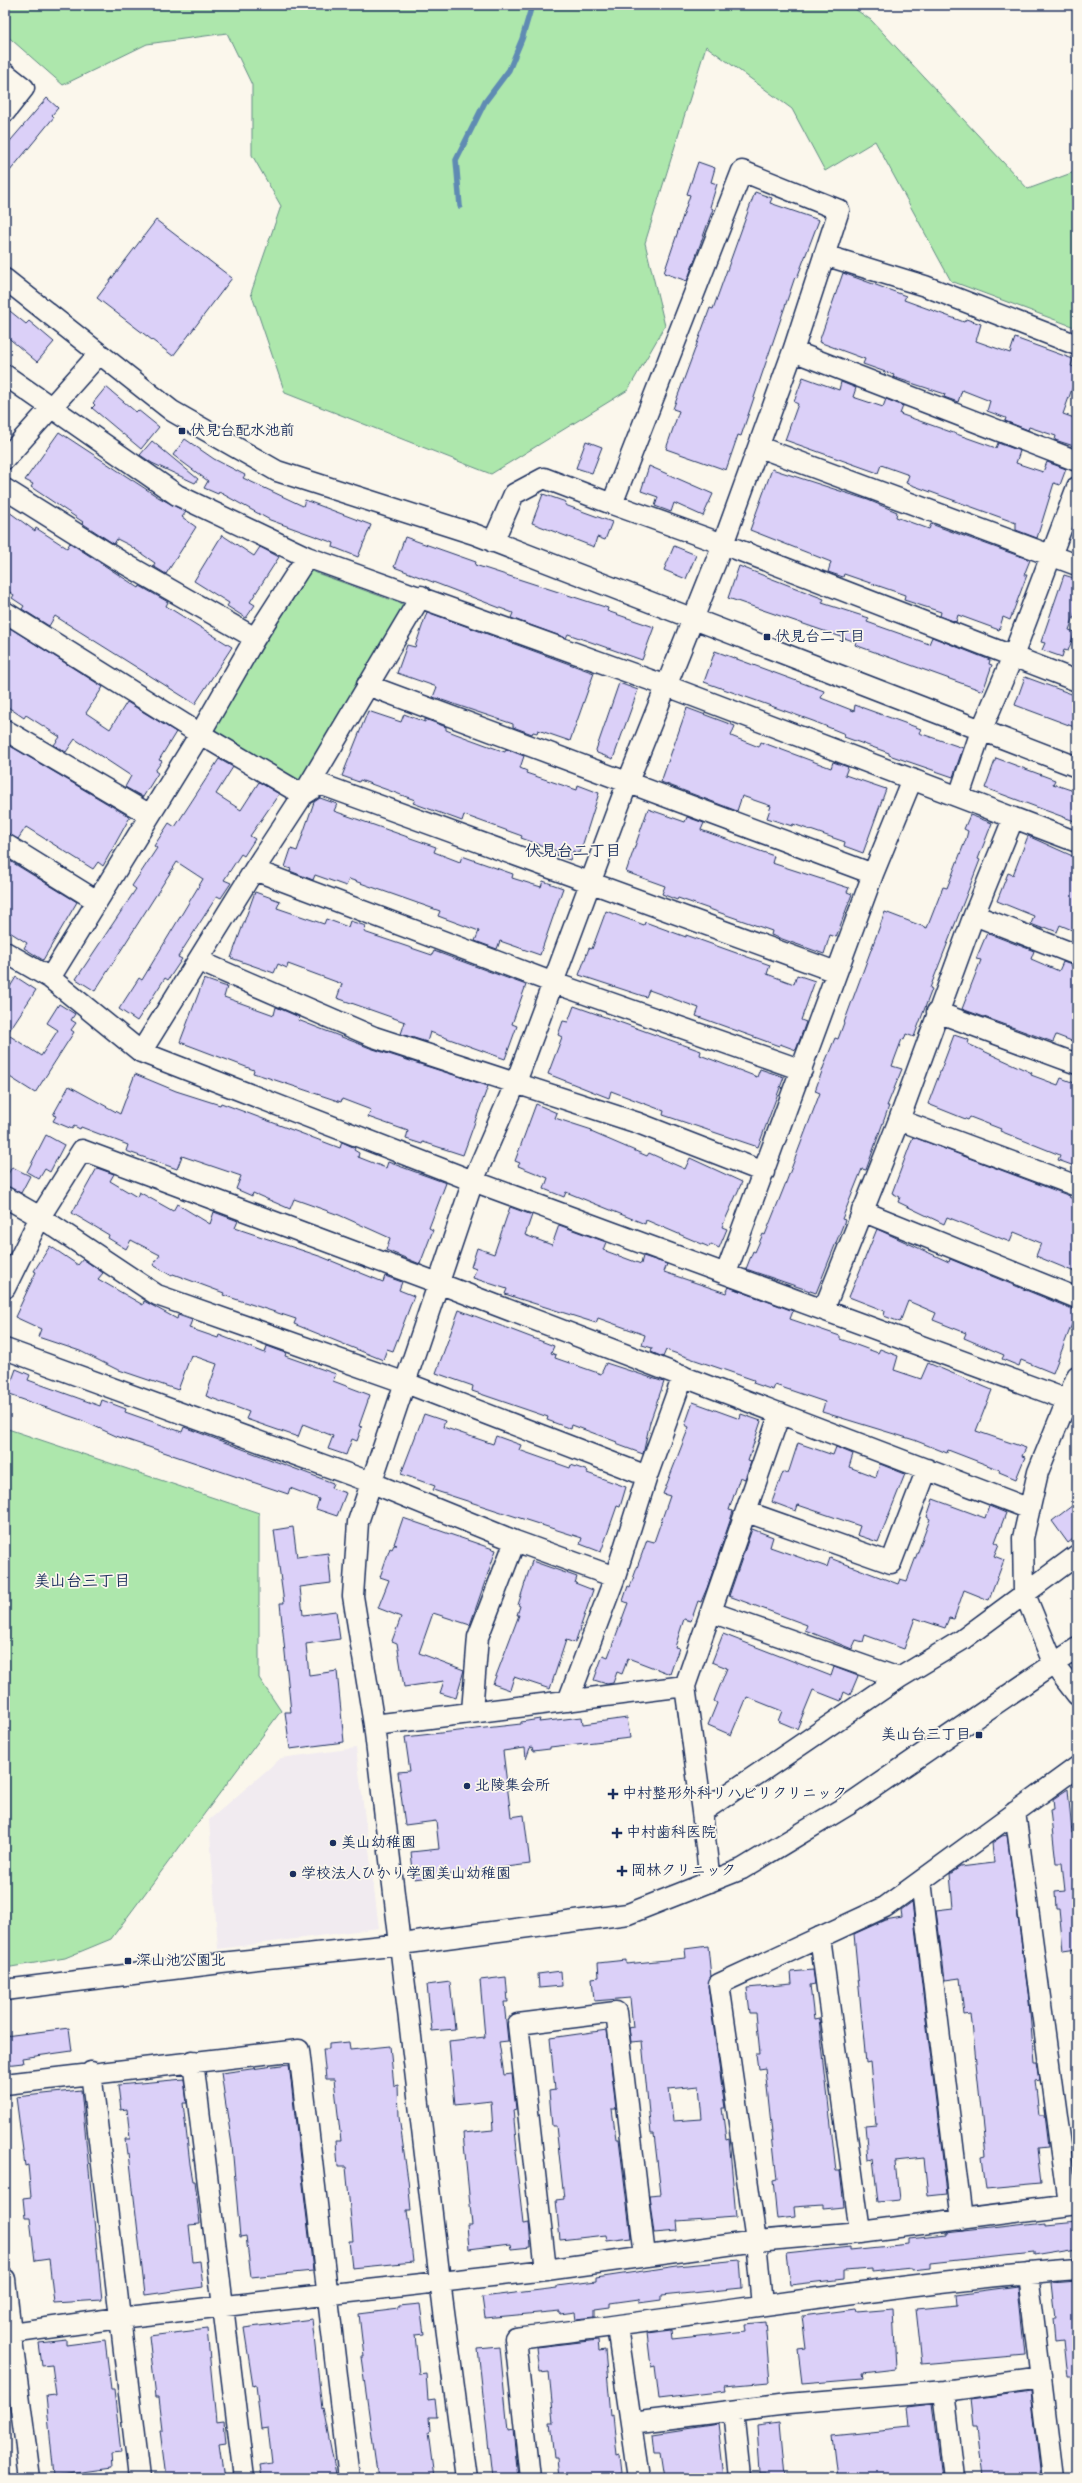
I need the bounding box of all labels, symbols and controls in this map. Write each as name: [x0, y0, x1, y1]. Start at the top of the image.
place label: 伏見台配水池前: [190, 421, 295, 441]
marker: 伏見台配水池前: [177, 426, 187, 436]
place label: 伏見台二丁目: [775, 627, 865, 647]
marker: 伏見台二丁目: [762, 632, 772, 642]
district label: 伏見台二丁目: [525, 841, 621, 862]
district label: 美山台三丁目: [34, 1571, 130, 1592]
place label: 美山台三丁目: [881, 1725, 971, 1745]
marker: 美山台三丁目: [974, 1730, 984, 1740]
place label: 北陵集会所: [475, 1776, 550, 1796]
marker: 北陵集会所: [462, 1781, 472, 1791]
place label: 中村整形外科リハビリクリニック: [622, 1784, 847, 1804]
marker: 中村整形外科リハビリクリニック: [607, 1788, 619, 1800]
place label: 中村歯科医院: [626, 1823, 716, 1843]
marker: 中村歯科医院: [611, 1827, 623, 1839]
place label: 美山幼稚園: [341, 1833, 416, 1853]
marker: 美山幼稚園: [328, 1838, 338, 1848]
place label: 岡林クリニック: [631, 1861, 736, 1881]
place label: 学校法人ひかり学園美山幼稚園: [301, 1864, 511, 1884]
marker: 岡林クリニック: [616, 1865, 628, 1877]
marker: 学校法人ひかり学園美山幼稚園: [288, 1869, 298, 1879]
place label: 深山池公園北: [136, 1951, 226, 1971]
marker: 深山池公園北: [123, 1956, 133, 1966]

